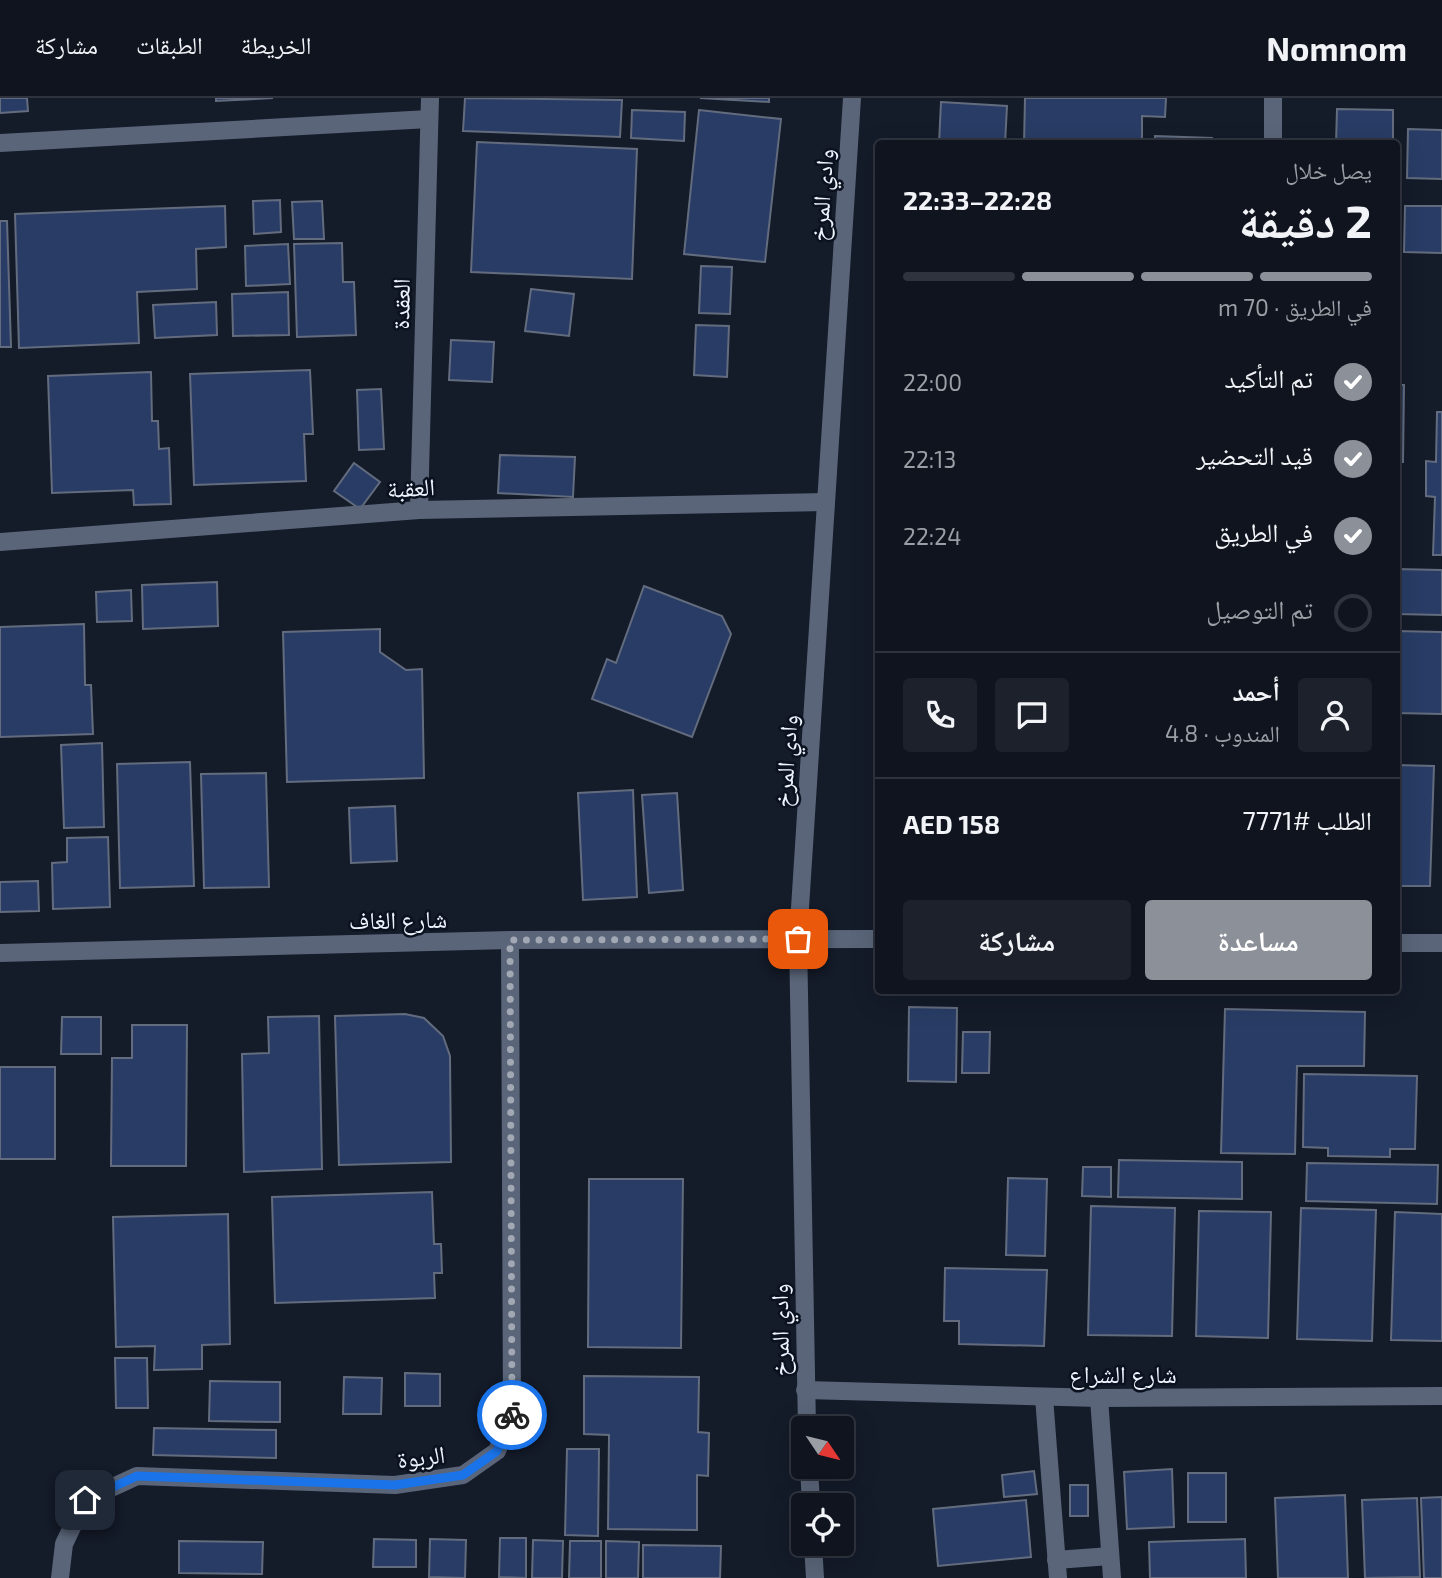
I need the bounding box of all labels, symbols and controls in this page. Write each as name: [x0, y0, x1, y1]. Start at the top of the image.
text: Nomnom: [1266, 28, 1407, 68]
text: مشاركة: [35, 30, 98, 59]
text: الطبقات: [136, 30, 203, 59]
text: الخريطة: [241, 30, 311, 59]
street label: وادي المرخ: [803, 148, 845, 243]
text: يصل خلال: [1285, 156, 1372, 184]
text: 22:28–22:33: [903, 184, 1052, 215]
text: 2 دقيقة: [1239, 192, 1372, 247]
street label: العقدة: [385, 278, 415, 330]
text: في الطريق · 70 m: [1218, 293, 1372, 321]
text: تم التأكيد: [1224, 362, 1313, 393]
icon: check: [1334, 363, 1372, 401]
text: 22:00: [903, 368, 962, 396]
text: قيد التحضير: [1196, 439, 1313, 470]
icon: check: [1334, 440, 1372, 478]
text: 22:13: [903, 445, 956, 473]
street label: العقبة: [386, 471, 436, 503]
text: في الطريق: [1214, 516, 1313, 547]
icon: check: [1334, 517, 1372, 555]
text: 22:24: [903, 522, 961, 550]
text: تم التوصيل: [1206, 593, 1313, 624]
text: أحمد: [1232, 675, 1280, 706]
button: phone: [903, 678, 977, 752]
button: chat: [995, 678, 1069, 752]
button: person: [1298, 678, 1372, 752]
street label: وادي المرخ: [767, 714, 809, 809]
text: المندوب · 4.8: [1165, 719, 1280, 747]
text: الطلب #7771: [1242, 804, 1372, 835]
text: AED 158: [903, 808, 1000, 839]
button: مشاركة: [903, 900, 1131, 980]
button: مساعدة: [1145, 900, 1372, 980]
street label: شارع الغاف: [349, 904, 447, 936]
pin: [768, 909, 828, 969]
icon: bag: [779, 920, 817, 958]
street label: وادي المرخ: [764, 1283, 800, 1377]
street label: شارع الشراع: [1069, 1359, 1177, 1390]
courier: [477, 1380, 547, 1450]
icon: bike: [493, 1396, 531, 1434]
north arrow: [791, 1416, 854, 1479]
map controls: [791, 1416, 854, 1556]
street label: الربوة: [395, 1439, 447, 1474]
pin: [55, 1470, 115, 1530]
icon: home: [66, 1481, 104, 1519]
button: locate: [791, 1493, 854, 1556]

